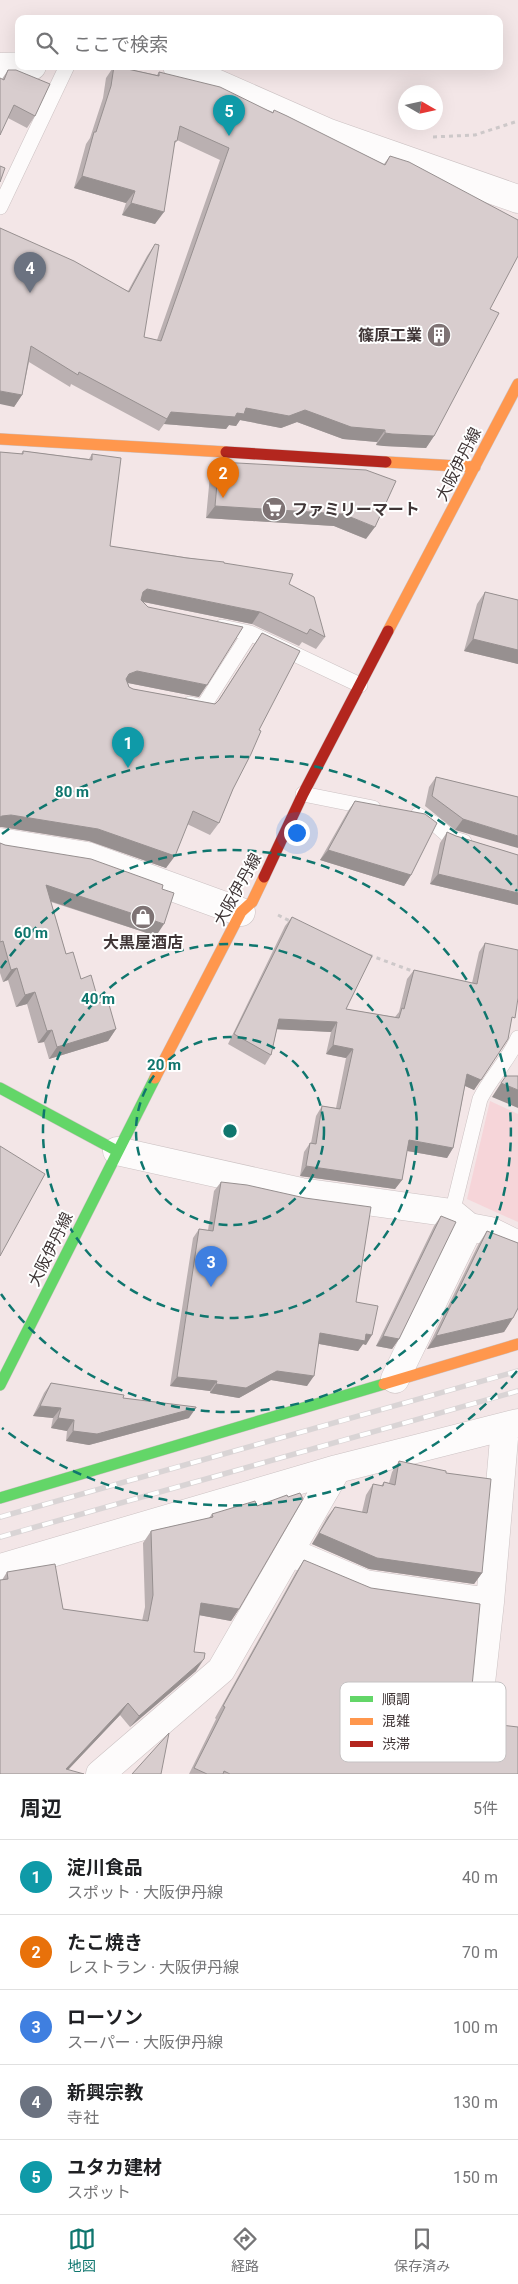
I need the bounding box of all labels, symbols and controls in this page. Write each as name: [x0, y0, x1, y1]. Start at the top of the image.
search box: [15, 15, 503, 70]
icon: search: [33, 29, 61, 57]
text: ここで検索: [73, 33, 168, 56]
north arrow: [398, 85, 443, 130]
pin: 5: [213, 95, 245, 136]
pin: 4: [14, 252, 46, 293]
building icon: 篠原工業: [426, 322, 452, 348]
place label: 篠原工業: [358, 326, 422, 345]
street label: 大阪伊丹線: [432, 424, 485, 504]
pin: 2: [207, 457, 239, 498]
supermarket icon: ファミリーマート: [261, 496, 287, 522]
place label: ファミリーマート: [292, 500, 420, 519]
pin: 1: [112, 727, 144, 768]
text: 80 m: [55, 783, 89, 801]
your location: [284, 820, 310, 846]
street label: 大阪伊丹線: [210, 850, 265, 929]
shop icon: 大黒屋酒店: [130, 904, 156, 930]
text: 60 m: [14, 924, 48, 942]
place label: 大黒屋酒店: [103, 933, 183, 952]
text: 40 m: [81, 990, 115, 1008]
text: 20 m: [147, 1056, 181, 1074]
centre of rings: [221, 1122, 239, 1140]
street label: 大阪伊丹線: [24, 1209, 77, 1289]
pin: 3: [195, 1246, 227, 1287]
legend: [340, 1682, 506, 1762]
text: 順調: [382, 1691, 410, 1707]
text: 混雑: [382, 1713, 410, 1729]
text: 渋滞: [382, 1736, 410, 1752]
text: 周辺: [20, 1797, 62, 1821]
text: 5件: [473, 1799, 498, 1818]
text: 淀川食品: [67, 1856, 143, 1879]
text: 1: [31, 1868, 41, 1887]
text: 40 m: [462, 1868, 498, 1887]
text: スポット · 大阪伊丹線: [67, 1883, 223, 1902]
text: たこ焼き: [67, 1931, 143, 1954]
text: 2: [31, 1943, 41, 1962]
text: 70 m: [462, 1943, 498, 1962]
text: レストラン · 大阪伊丹線: [67, 1958, 239, 1977]
text: ローソン: [67, 2006, 143, 2029]
text: 3: [31, 2018, 41, 2037]
text: 100 m: [453, 2018, 498, 2037]
text: スーパー · 大阪伊丹線: [67, 2033, 223, 2052]
text: 新興宗教: [67, 2081, 143, 2104]
text: 4: [31, 2093, 41, 2112]
text: 130 m: [453, 2093, 498, 2112]
text: 寺社: [67, 2108, 99, 2127]
text: ユタカ建材: [67, 2156, 162, 2179]
text: 5: [31, 2168, 41, 2187]
text: 150 m: [453, 2168, 498, 2187]
text: スポット: [67, 2183, 131, 2202]
tab: 地図: [68, 2225, 96, 2275]
tab: 経路: [231, 2225, 259, 2275]
tab: 保存済み: [394, 2225, 450, 2275]

